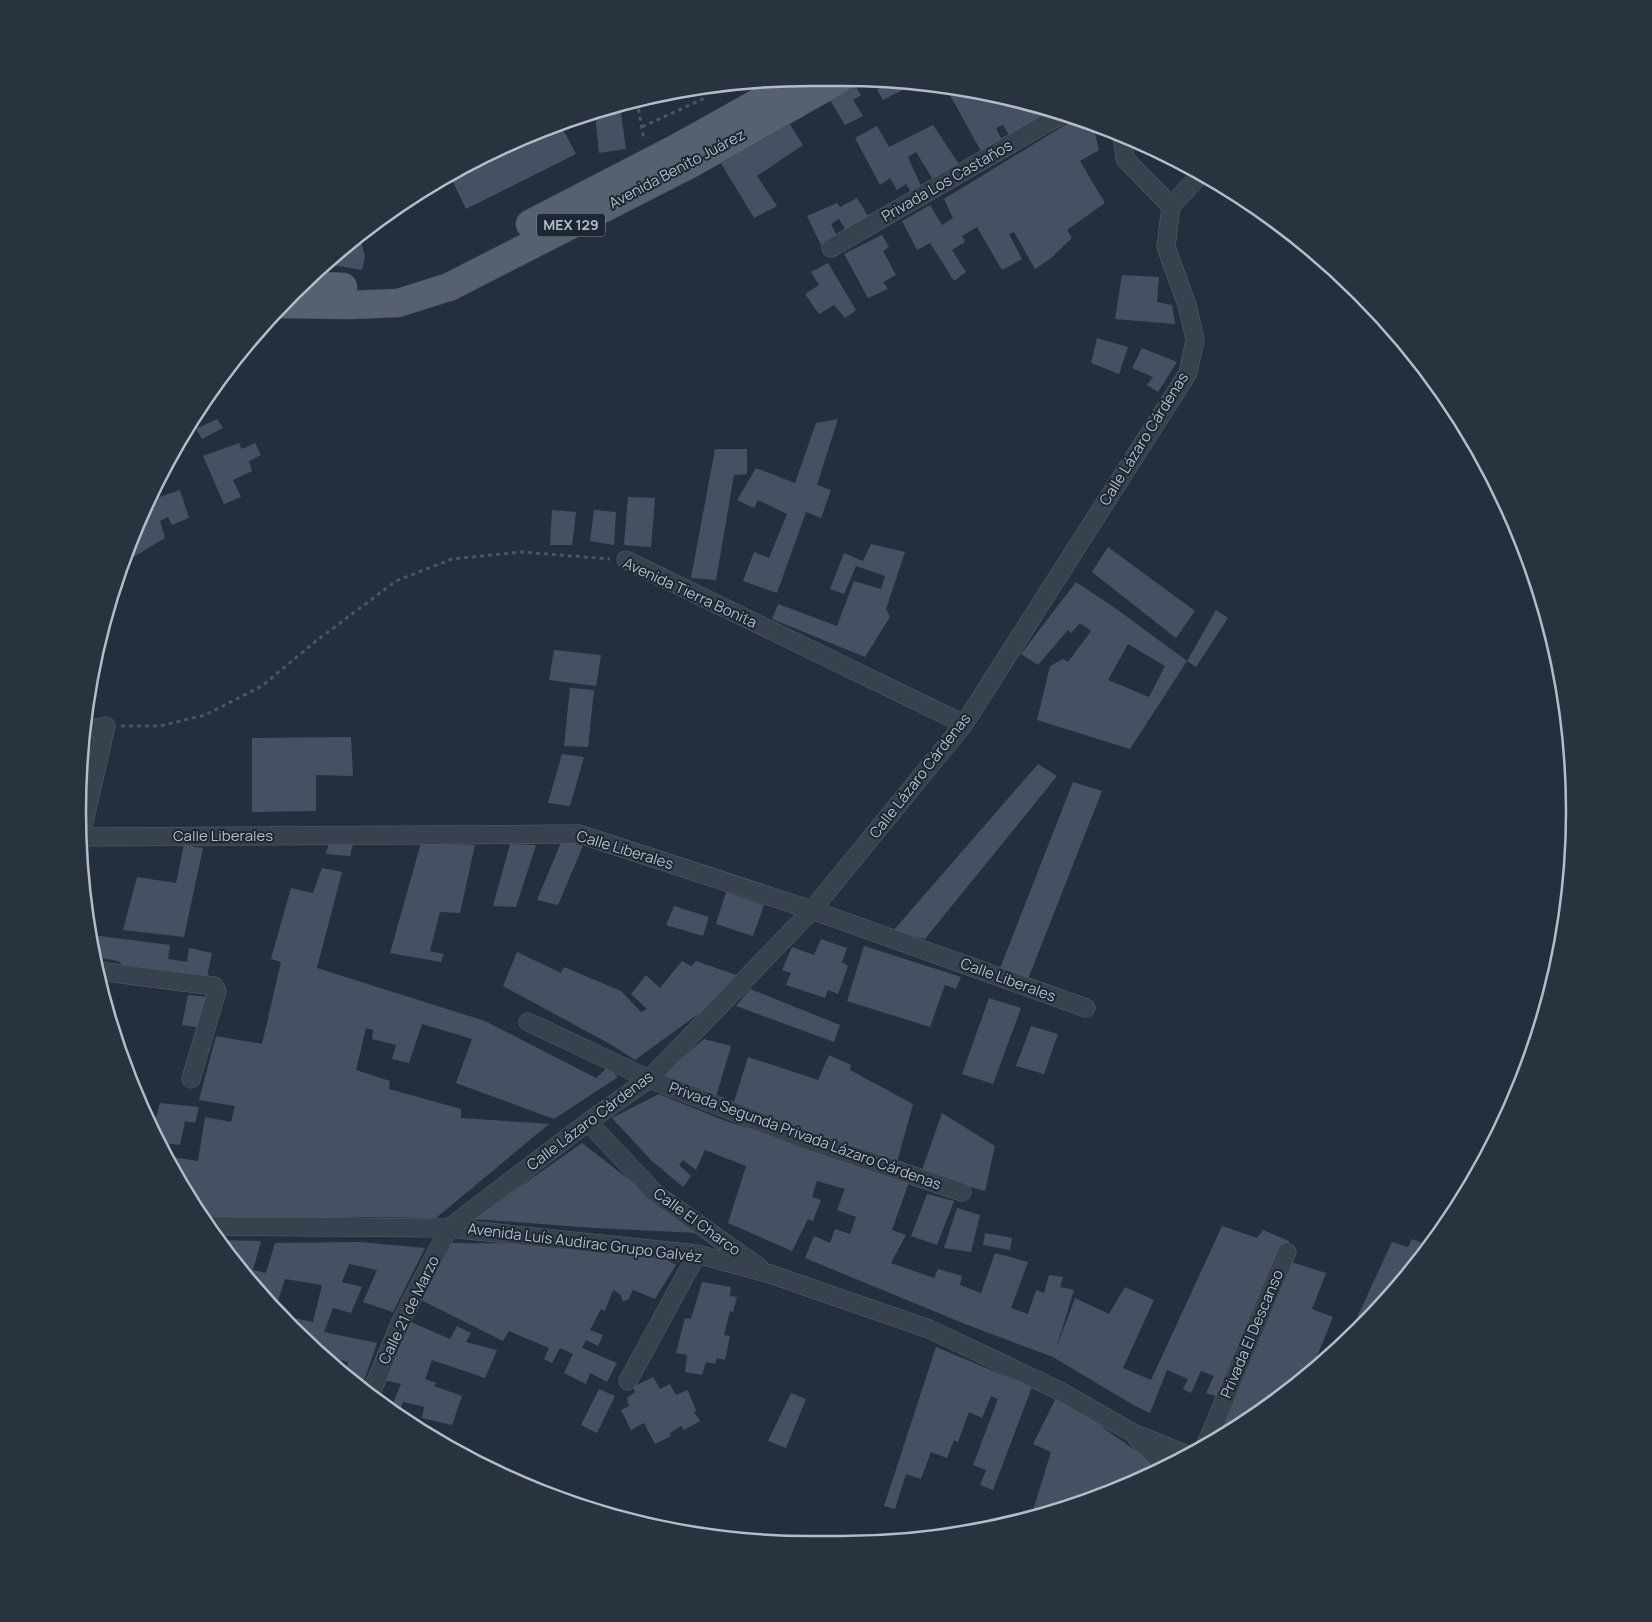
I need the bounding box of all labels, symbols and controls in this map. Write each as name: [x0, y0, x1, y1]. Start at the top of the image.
street label: Avenida Benito Juárez: [605, 124, 749, 213]
street label: Privada Los Castaños: [877, 134, 1016, 227]
road number: MEX 129: [537, 214, 605, 236]
street label: Calle Lázaro Cárdenas: [1094, 368, 1193, 509]
street label: Avenida Tierra Bonita: [620, 552, 760, 633]
street label: Calle Lázaro Cárdenas: [864, 709, 975, 843]
street label: Calle Liberales: [173, 825, 273, 846]
street label: Calle Liberales: [574, 825, 676, 874]
street label: Calle Liberales: [957, 953, 1059, 1007]
street label: Calle Lázaro Cárdenas: [522, 1066, 657, 1175]
street label: Privada Segunda Privada Lázaro Cárdenas: [666, 1076, 944, 1195]
street label: Calle El Charco: [649, 1183, 745, 1260]
street label: Avenida Luís Audirac Grupo Galvéz: [467, 1218, 704, 1267]
street label: Calle 21 de Marzo: [373, 1252, 444, 1368]
street label: Privada El Descanso: [1215, 1266, 1288, 1401]

